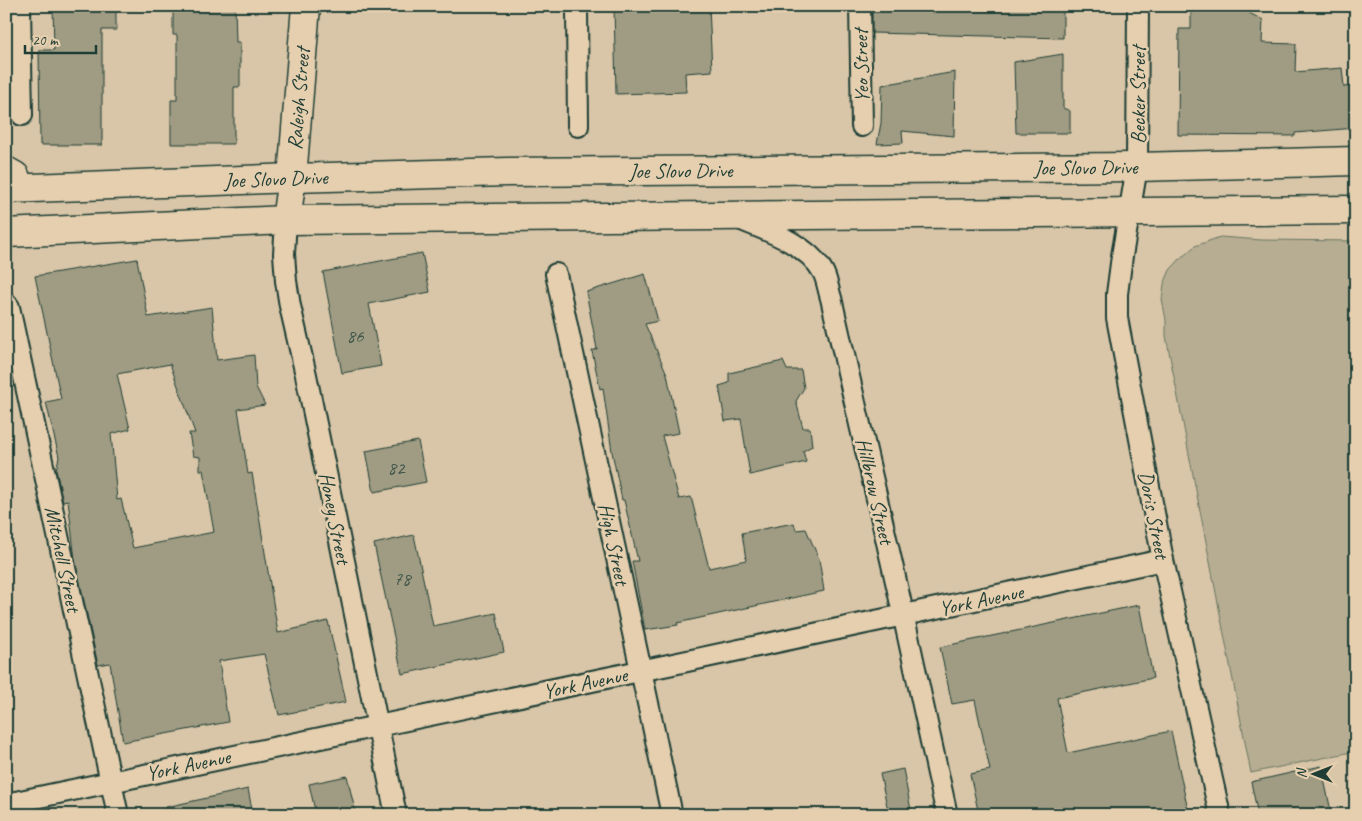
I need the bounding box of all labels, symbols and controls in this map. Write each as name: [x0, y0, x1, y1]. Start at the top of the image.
scale bar: [25, 22, 96, 54]
street label: Yeo Street: [847, 26, 875, 103]
text: 20 m: [32, 31, 59, 50]
street label: Becker Street: [1125, 43, 1151, 144]
street label: Raleigh Street: [281, 44, 316, 151]
street label: Joe Slovo Drive: [1033, 154, 1139, 181]
street label: Joe Slovo Drive: [628, 157, 734, 184]
street label: Joe Slovo Drive: [223, 164, 329, 194]
house number: 86: [346, 324, 365, 348]
street label: Hillbrow Street: [850, 435, 900, 549]
house number: 82: [387, 456, 406, 480]
street label: Doris Street: [1133, 469, 1176, 563]
street label: Honey Street: [313, 470, 357, 568]
street label: High Street: [593, 501, 636, 589]
street label: Mitchell Street: [39, 504, 87, 616]
house number: 78: [393, 567, 413, 591]
street label: York Avenue: [937, 578, 1028, 622]
street label: York Avenue: [541, 661, 632, 705]
street label: York Avenue: [144, 743, 235, 787]
north arrow: [1290, 748, 1340, 798]
text: N: [1293, 767, 1310, 778]

